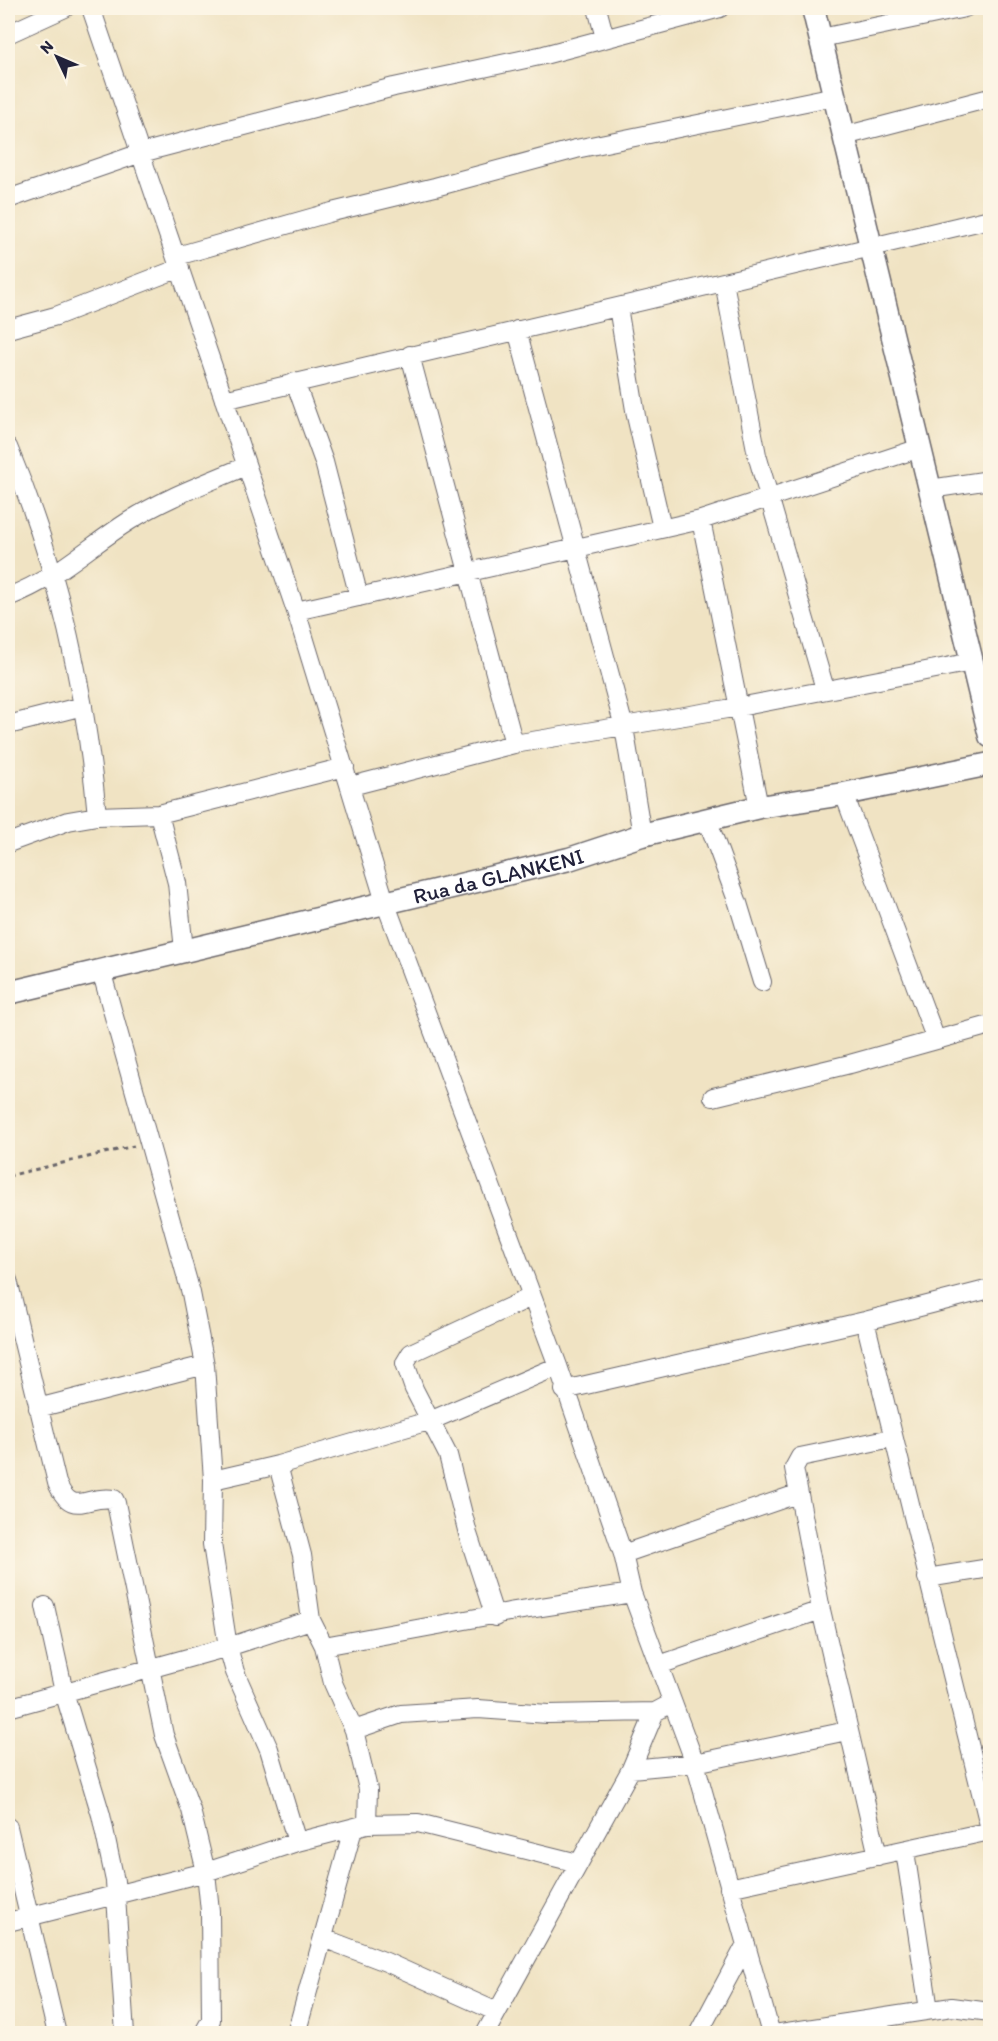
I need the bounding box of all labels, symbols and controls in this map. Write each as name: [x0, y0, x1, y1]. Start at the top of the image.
north arrow: [27, 27, 87, 87]
text: N: [36, 36, 57, 57]
street label: Rua da GLANKENI: [410, 842, 587, 909]

